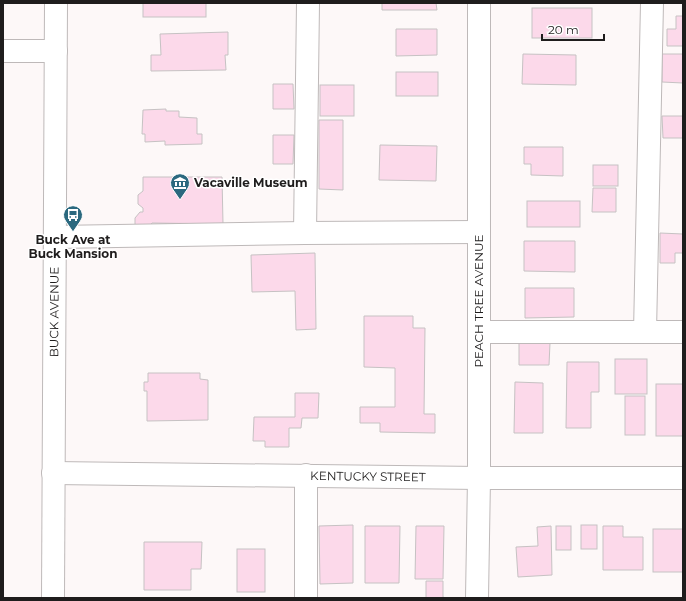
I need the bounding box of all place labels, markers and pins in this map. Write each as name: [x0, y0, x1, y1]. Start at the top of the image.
museum icon: Vacaville Museum: [169, 172, 191, 200]
place label: Vacaville Museum: [193, 175, 308, 190]
bus stop icon: Buck Ave at Buck Mansion: [62, 204, 84, 232]
place label: Buck Ave at Buck Mansion: [28, 232, 118, 261]

